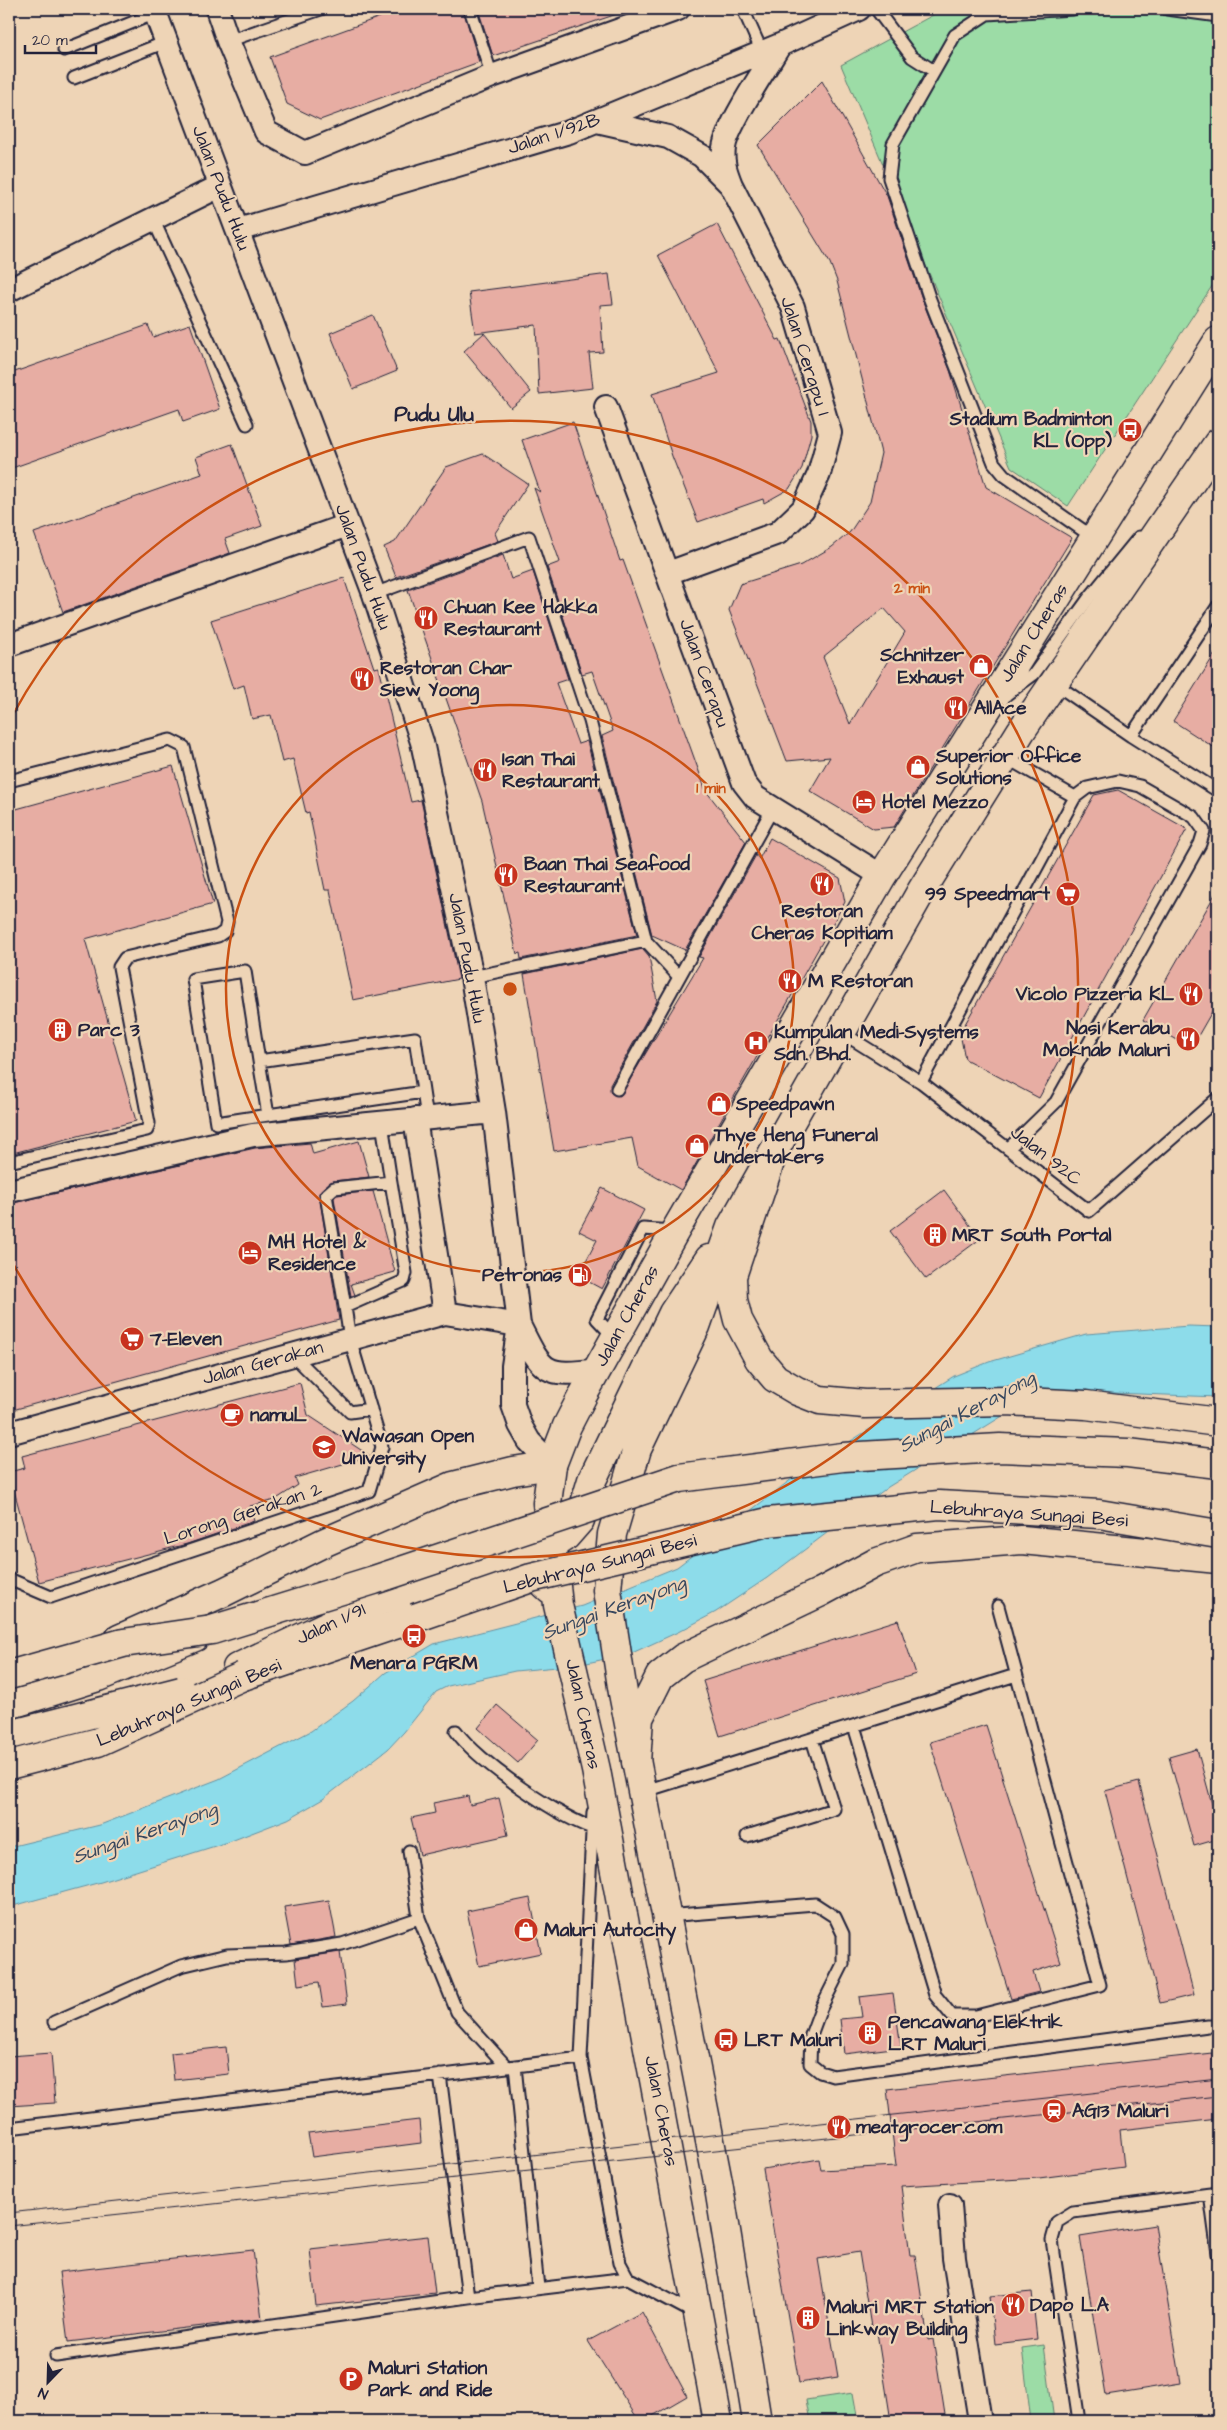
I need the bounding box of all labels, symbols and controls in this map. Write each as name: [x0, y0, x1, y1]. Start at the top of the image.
scale bar: [25, 22, 96, 54]
text: 20 m: [32, 30, 68, 51]
street label: Jalan 1/92B: [504, 106, 604, 162]
street label: Jalan Pudu Hulu: [185, 122, 257, 255]
street label: Jalan Cerapu 1: [773, 293, 837, 419]
district label: Pudu Ulu: [394, 400, 474, 429]
place label: Stadium Badminton KL (Opp): [949, 406, 1112, 455]
bus stop icon: Stadium Badminton KL (Opp): [1117, 417, 1143, 443]
street label: Jalan Pudu Hulu: [328, 500, 398, 634]
text: 2 min: [893, 578, 931, 599]
street label: Jalan Cheras: [993, 578, 1075, 688]
place label: Chuan Kee Hakka Restaurant: [444, 594, 597, 643]
restaurant icon: Chuan Kee Hakka Restaurant: [413, 605, 439, 631]
street label: Jalan Cerapu: [672, 615, 736, 731]
place label: Schnitzer Exhaust: [879, 642, 965, 691]
shop icon: Schnitzer Exhaust: [968, 653, 994, 679]
place label: Restoran Char Siew Yoong: [379, 655, 513, 705]
restaurant icon: Restoran Char Siew Yoong: [349, 666, 375, 692]
restaurant icon: AllAce: [943, 695, 969, 721]
place label: AllAce: [974, 695, 1027, 722]
place label: Superior Office Solutions: [935, 743, 1082, 792]
place label: Isan Thai Restaurant: [502, 746, 600, 795]
shop icon: Superior Office Solutions: [905, 754, 931, 780]
restaurant icon: Isan Thai Restaurant: [472, 757, 498, 783]
text: 1 min: [696, 778, 726, 799]
hotel icon: Hotel Mezzo: [851, 789, 877, 815]
place label: Hotel Mezzo: [882, 789, 989, 816]
place label: Baan Thai Seafood Restaurant: [524, 851, 690, 900]
restaurant icon: Baan Thai Seafood Restaurant: [493, 862, 519, 888]
restaurant icon: Restoran Cheras Kopitiam: [809, 871, 835, 897]
place label: 99 Speedmart: [925, 881, 1050, 908]
supermarket icon: 99 Speedmart: [1055, 881, 1081, 907]
street label: Jalan Pudu Hulu: [441, 891, 493, 1026]
place label: Restoran Cheras Kopitiam: [751, 898, 894, 947]
restaurant icon: M Restoran: [777, 968, 803, 994]
place label: M Restoran: [808, 968, 913, 995]
centre of rings: [501, 980, 519, 998]
place label: Vicolo Pizzeria KL: [1015, 981, 1175, 1008]
restaurant icon: Vicolo Pizzeria KL: [1178, 981, 1204, 1007]
place label: Nasi Kerabu Moknab Maluri: [1043, 1015, 1170, 1064]
building icon: Parc 3: [47, 1017, 73, 1043]
place label: Parc 3: [78, 1017, 140, 1044]
place label: Kumpulan Medi-Systems Sdn. Bhd.: [773, 1019, 979, 1068]
restaurant icon: Nasi Kerabu Moknab Maluri: [1175, 1026, 1201, 1052]
hospital icon: Kumpulan Medi-Systems Sdn. Bhd.: [743, 1030, 769, 1056]
shop icon: Speedpawn: [706, 1091, 732, 1117]
place label: Speedpawn: [735, 1091, 835, 1118]
street label: Jalan 92C: [1004, 1119, 1088, 1193]
place label: Thye Heng Funeral Undertakers: [713, 1122, 878, 1171]
shop icon: Thye Heng Funeral Undertakers: [684, 1133, 710, 1159]
building icon: MRT South Portal: [922, 1222, 948, 1248]
place label: MRT South Portal: [952, 1222, 1112, 1249]
place label: MH Hotel & Residence: [268, 1229, 368, 1278]
hotel icon: MH Hotel & Residence: [237, 1240, 263, 1266]
street label: Jalan Cheras: [588, 1260, 666, 1372]
place label: Petronas: [482, 1262, 562, 1289]
fuel station icon: Petronas: [567, 1262, 593, 1288]
supermarket icon: 7-Eleven: [119, 1326, 145, 1352]
place label: 7-Eleven: [149, 1326, 222, 1353]
street label: Jalan Gerakan: [200, 1334, 326, 1392]
water label: Sungai Kerayong: [894, 1363, 1042, 1461]
cafe icon: namuL: [219, 1402, 245, 1428]
place label: namuL: [250, 1402, 308, 1429]
place label: Wawasan Open University: [341, 1423, 474, 1473]
school or university icon: Wawasan Open University: [311, 1434, 337, 1460]
street label: Lorong Gerakan 2: [160, 1476, 326, 1553]
street label: Lebuhraya Sungai Besi: [929, 1494, 1129, 1535]
street label: Lebuhraya Sungai Besi: [500, 1527, 700, 1602]
water label: Sungai Kerayong: [538, 1568, 692, 1648]
street label: Jalan 1/91: [292, 1596, 371, 1652]
bus stop icon: Menara PGRM: [401, 1623, 427, 1649]
place label: Menara PGRM: [350, 1650, 478, 1677]
street label: Lebuhraya Sungai Besi: [92, 1652, 286, 1755]
street label: Jalan Cheras: [558, 1656, 608, 1772]
water label: Sungai Kerayong: [69, 1795, 223, 1872]
shop icon: Maluri Autocity: [513, 1917, 539, 1943]
place label: Maluri Autocity: [544, 1917, 677, 1945]
place label: Pencawang Elektrik LRT Maluri: [888, 2009, 1063, 2058]
building icon: Pencawang Elektrik LRT Maluri: [857, 2020, 883, 2046]
bus stop icon: LRT Maluri: [713, 2027, 739, 2053]
place label: LRT Maluri: [744, 2027, 842, 2054]
street label: Jalan Cheras: [637, 2053, 685, 2169]
station icon: AG13 Maluri: [1041, 2098, 1067, 2124]
place label: AG13 Maluri: [1072, 2098, 1169, 2125]
restaurant icon: meatgrocer.com: [826, 2114, 852, 2140]
place label: meatgrocer.com: [856, 2114, 1004, 2142]
restaurant icon: Dapo L.A: [1000, 2292, 1026, 2318]
place label: Dapo L.A: [1030, 2292, 1110, 2319]
place label: Maluri MRT Station Linkway Building: [826, 2294, 994, 2344]
building icon: Maluri MRT Station Linkway Building: [795, 2305, 821, 2331]
place label: Maluri Station Park and Ride: [368, 2355, 493, 2404]
north arrow: [22, 2358, 72, 2408]
parking icon: Maluri Station Park and Ride: [338, 2366, 364, 2392]
text: N: [35, 2382, 51, 2404]

